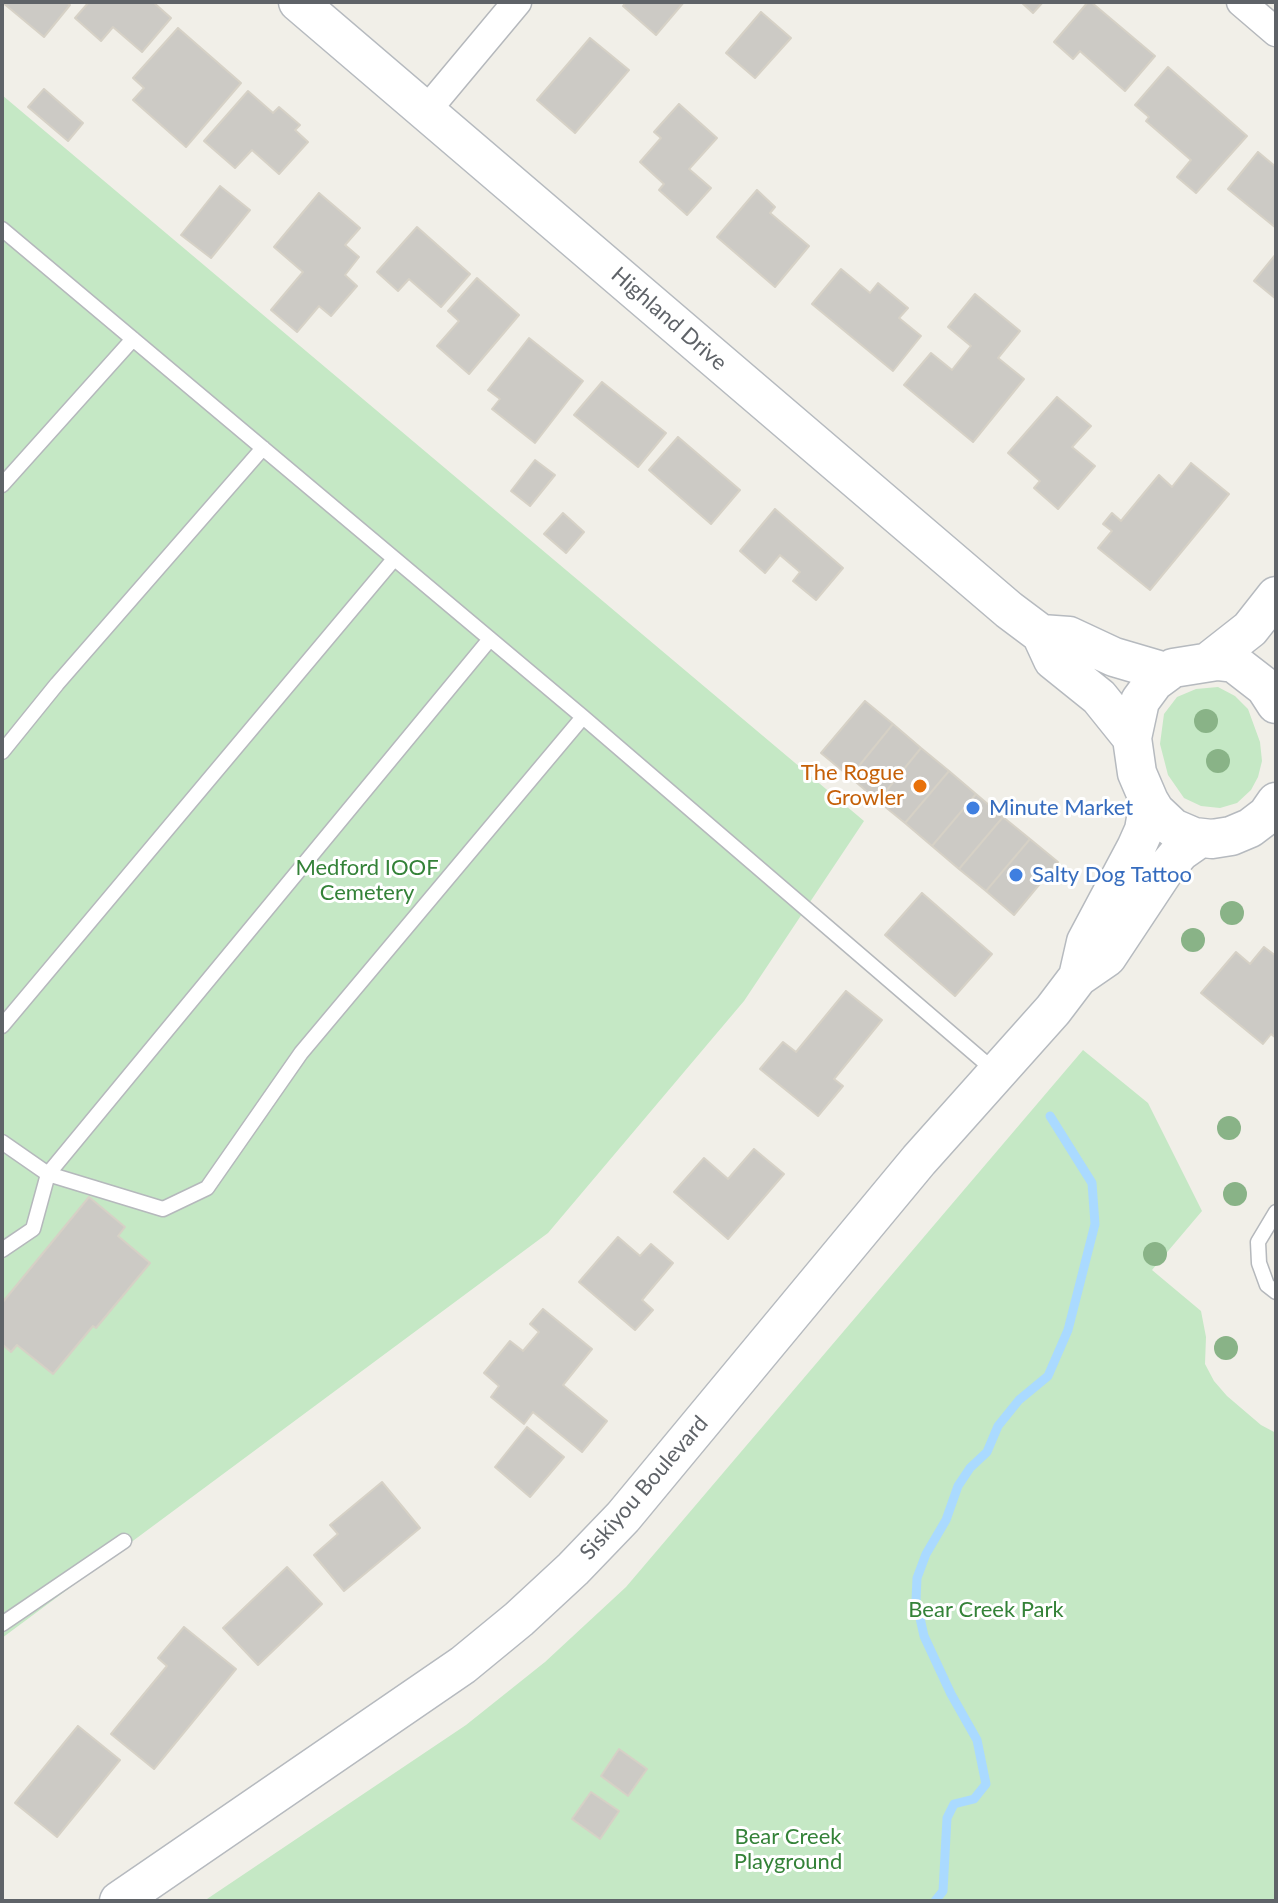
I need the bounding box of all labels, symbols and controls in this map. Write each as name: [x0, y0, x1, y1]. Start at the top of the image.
street label: Highland Drive: [606, 262, 732, 376]
place label: The Rogue Growler: [801, 760, 904, 812]
marker: The Rogue Growler: [911, 777, 929, 795]
place label: Minute Market: [989, 795, 1133, 821]
marker: Minute Market: [964, 799, 982, 817]
park label: Medford IOOF Cemetery: [295, 855, 439, 906]
place label: Salty Dog Tattoo: [1032, 862, 1192, 888]
marker: Salty Dog Tattoo: [1007, 866, 1025, 884]
street label: Siskiyou Boulevard: [574, 1411, 714, 1565]
park label: Bear Creek Park: [908, 1597, 1064, 1623]
park label: Bear Creek Playground: [734, 1824, 842, 1876]

